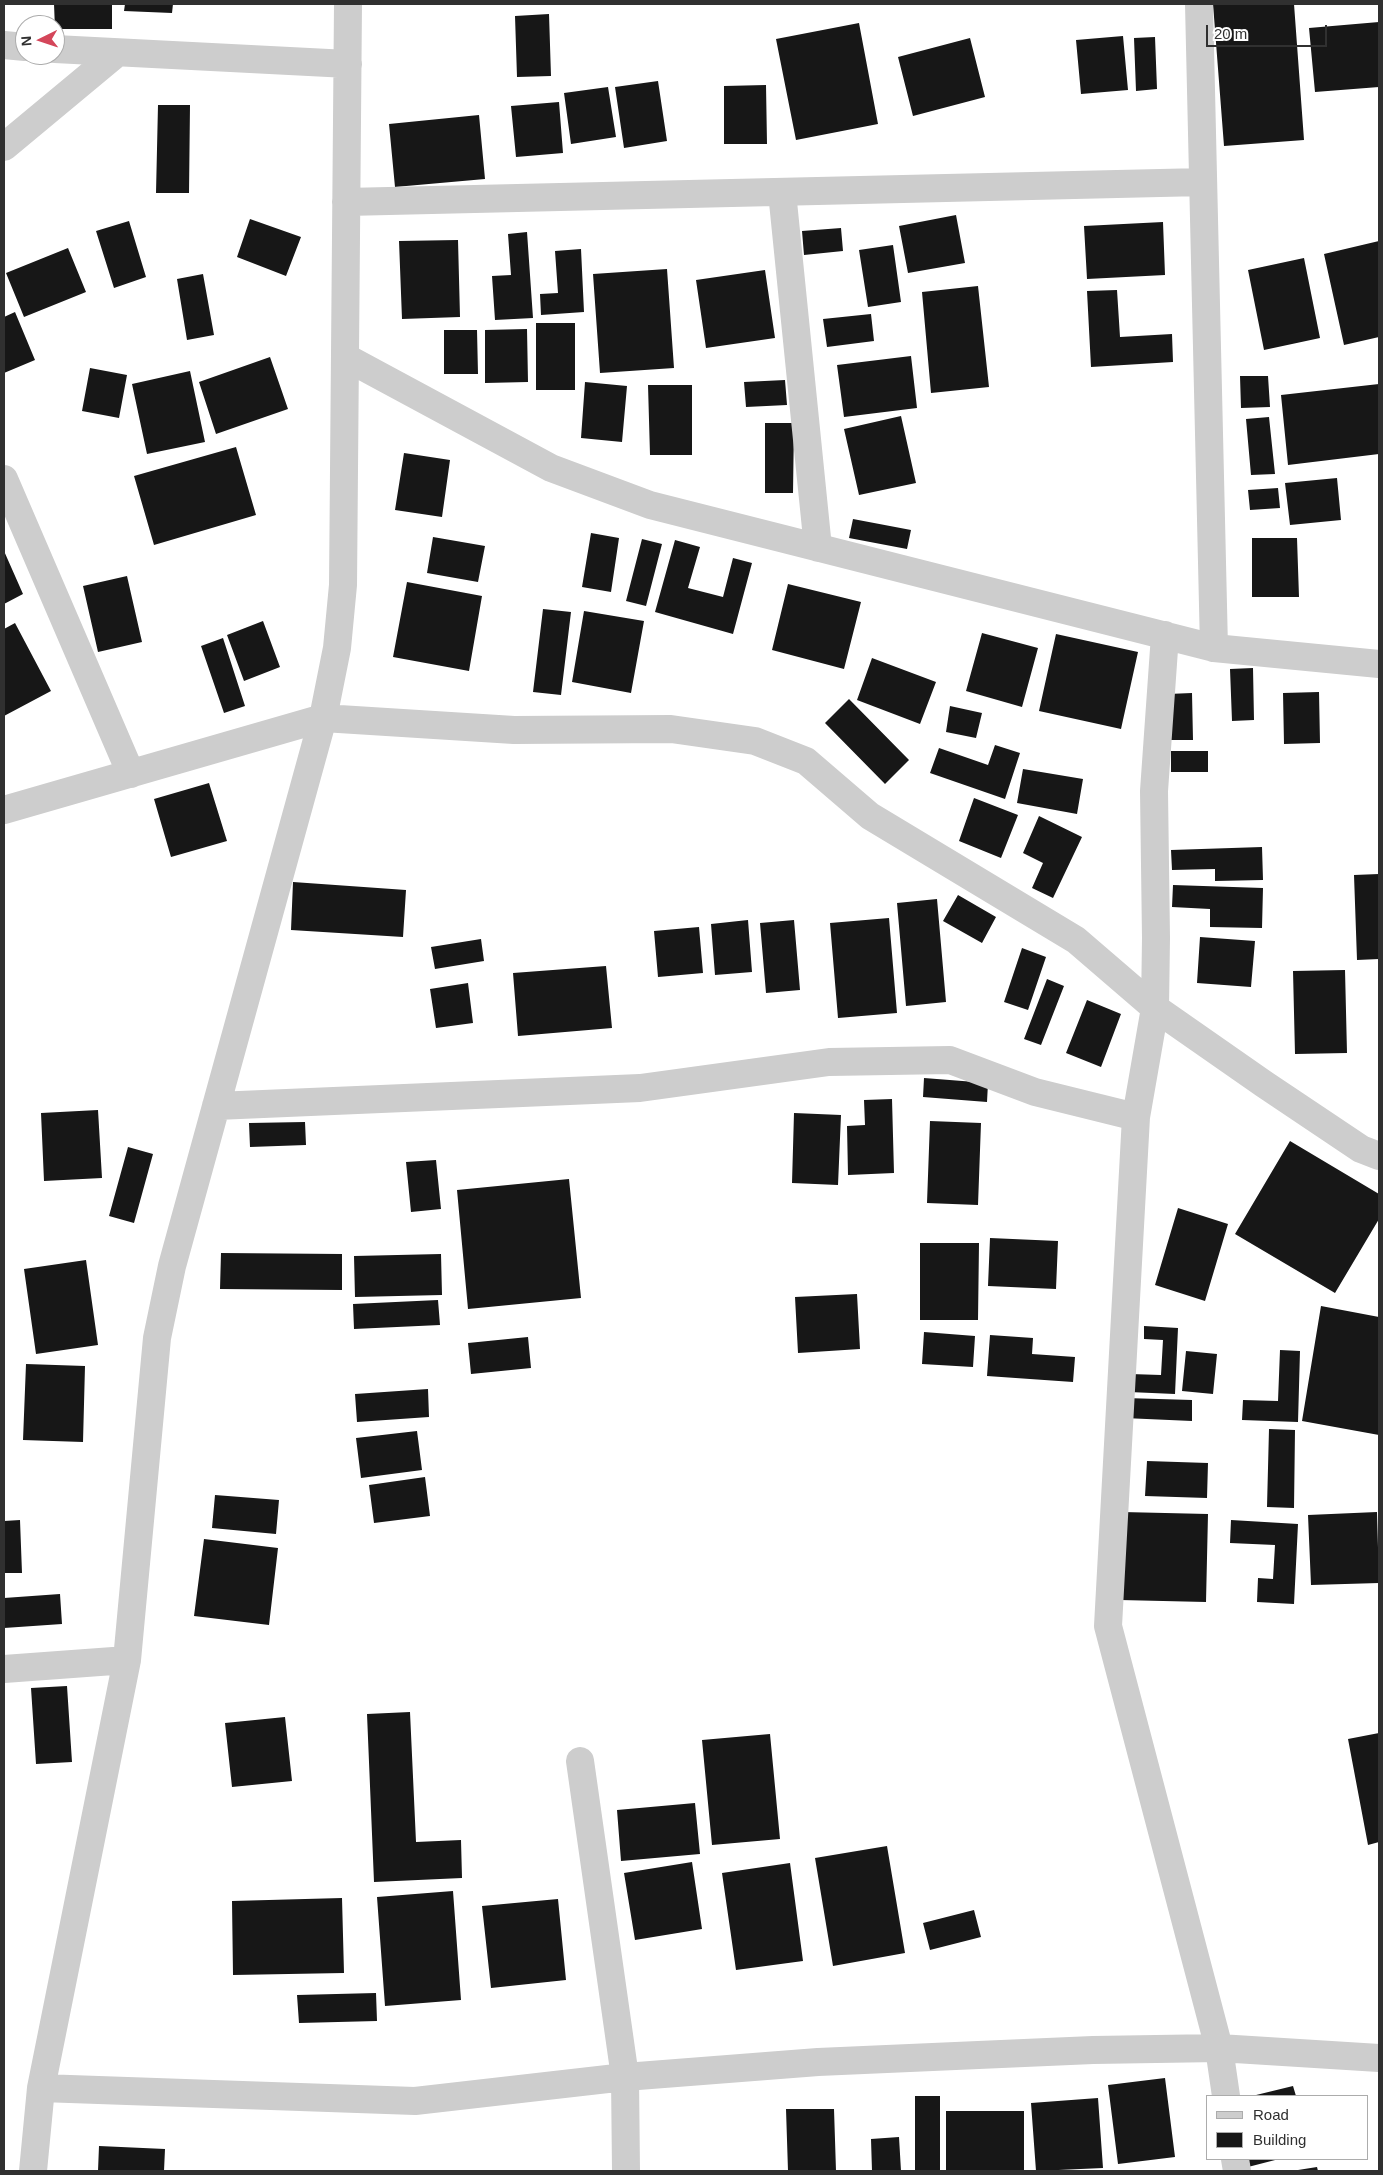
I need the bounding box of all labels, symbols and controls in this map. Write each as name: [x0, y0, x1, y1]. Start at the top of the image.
north arrow: [15, 15, 65, 65]
scale bar: [1208, 15, 1329, 47]
text: 20 m: [1214, 25, 1247, 42]
text: N: [18, 35, 34, 47]
legend: [1206, 2095, 1368, 2160]
text: Road: [1253, 2106, 1289, 2123]
text: Building: [1253, 2131, 1306, 2148]

